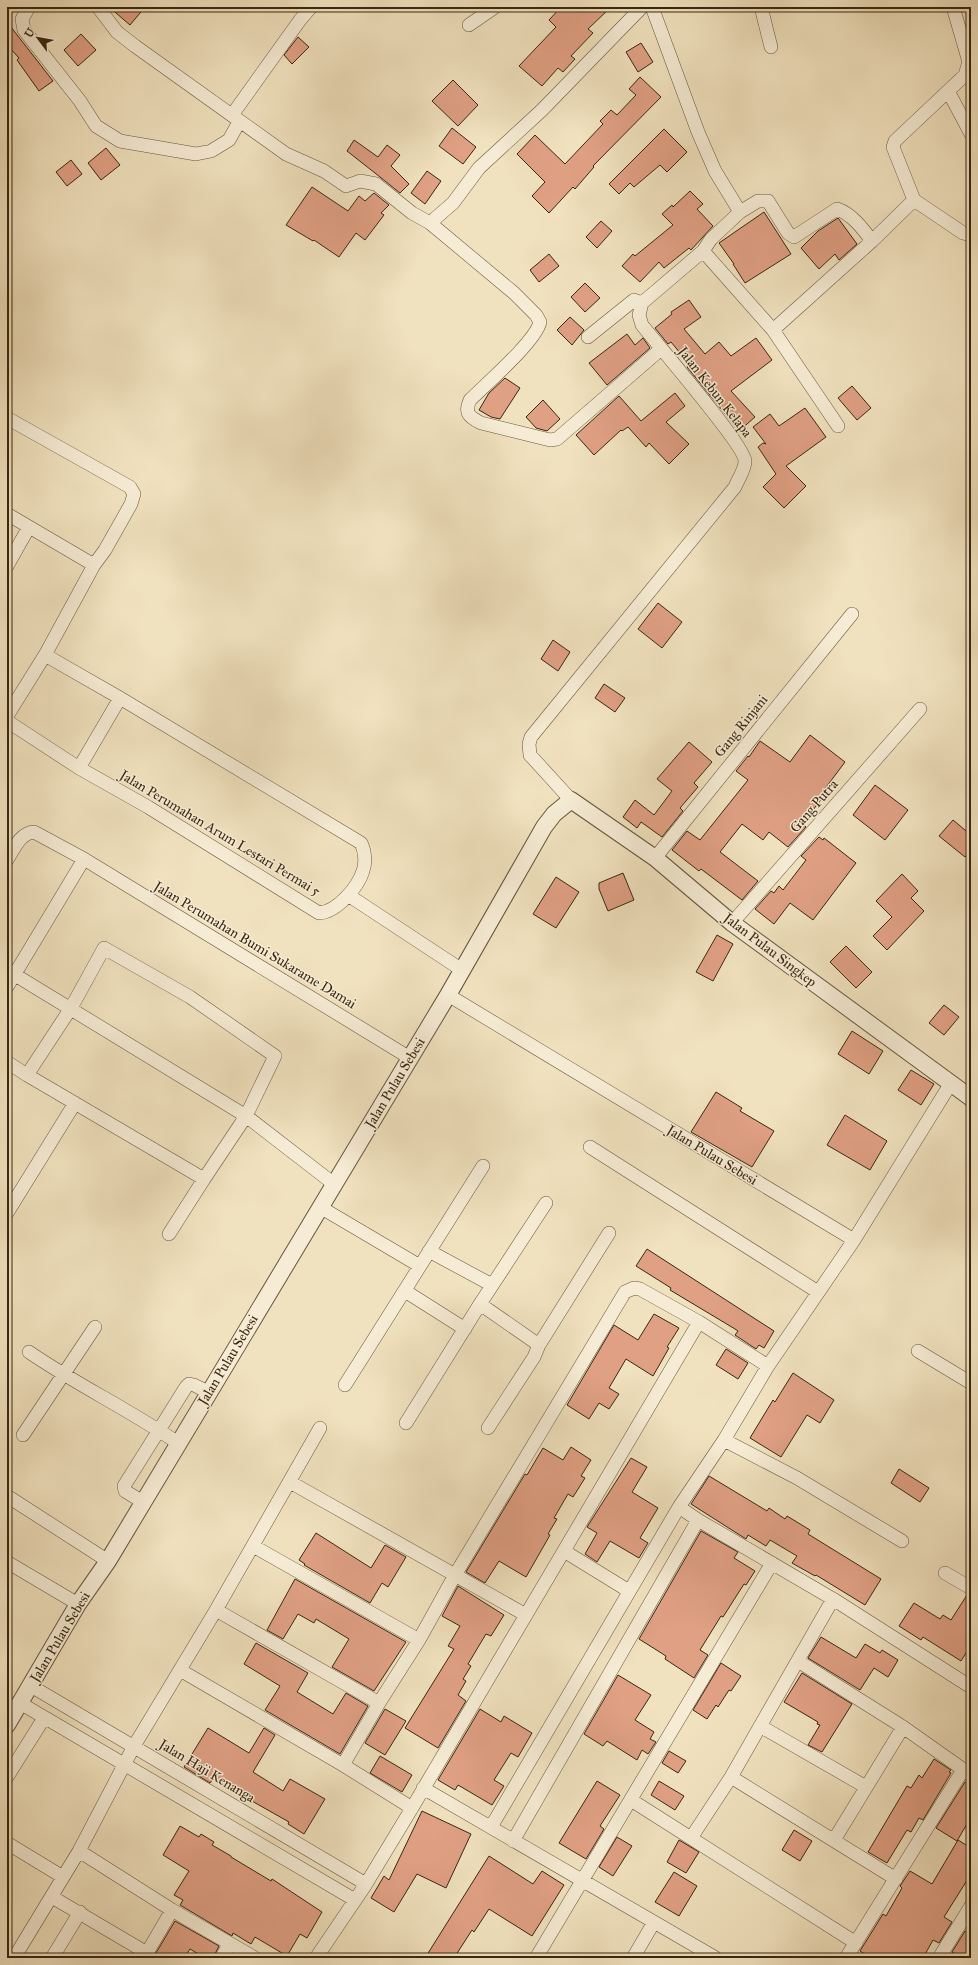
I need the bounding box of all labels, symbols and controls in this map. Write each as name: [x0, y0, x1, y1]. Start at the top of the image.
north arrow: [18, 18, 58, 58]
text: U: [22, 26, 38, 40]
street label: Jalan Kebun Kelapa: [672, 342, 756, 441]
street label: Gang Rinjani: [711, 691, 771, 761]
street label: Jalan Perumahan Arum Lestari Permai 5: [114, 765, 324, 901]
street label: Gang Putra: [786, 776, 842, 836]
street label: Jalan Perumahan Bumi Sukarame Damai: [148, 877, 359, 1013]
street label: Jalan Pulau Singkep: [718, 908, 820, 991]
street label: Jalan Pulau Sebesi: [360, 1035, 430, 1134]
street label: Jalan Pulau Sebesi: [661, 1120, 760, 1190]
street label: Jalan Pulau Sebesi: [193, 1312, 263, 1411]
street label: Jalan Pulau Sebesi: [25, 1589, 95, 1688]
street label: Jalan Haji Kenanga: [154, 1735, 258, 1807]

